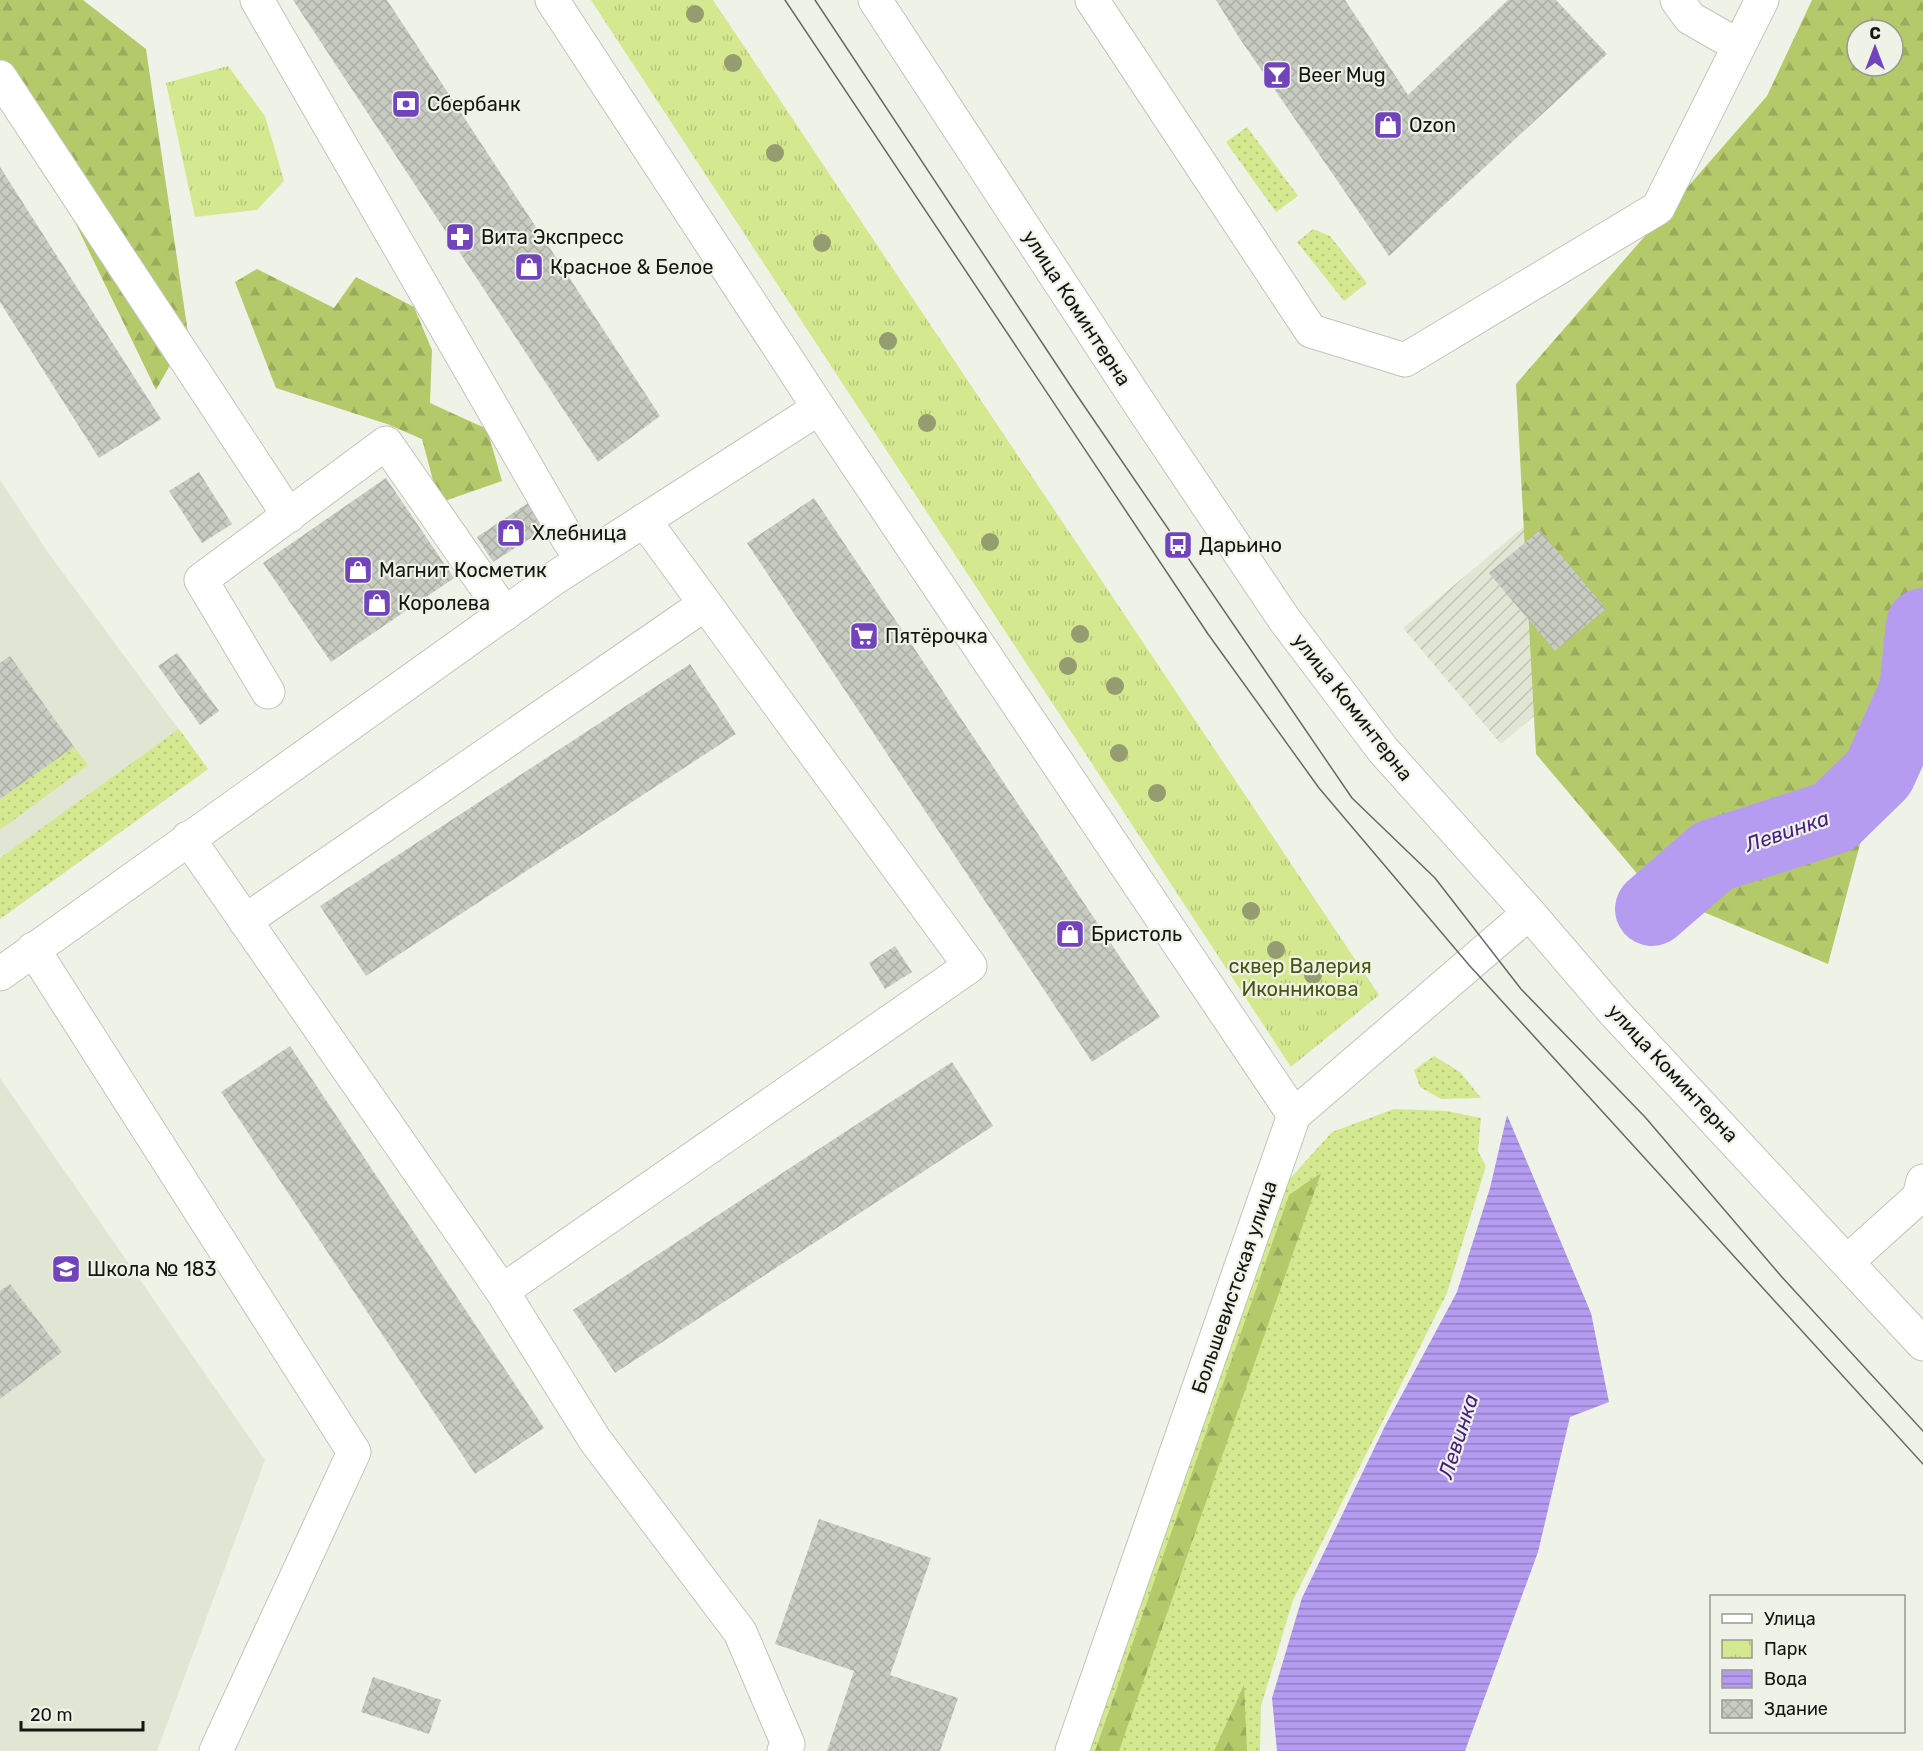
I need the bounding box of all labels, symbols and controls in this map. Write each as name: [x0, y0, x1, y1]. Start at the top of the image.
north arrow: [1845, 18, 1905, 78]
text: С: [1869, 24, 1881, 43]
bar icon: Beer Mug: [1261, 59, 1293, 91]
place label: Beer Mug: [1298, 63, 1386, 87]
bank icon: Сбербанк: [390, 88, 422, 120]
place label: Сбербанк: [427, 92, 521, 116]
shop icon: Ozon: [1372, 109, 1404, 141]
place label: Ozon: [1409, 113, 1456, 137]
pharmacy icon: Вита Экспресс: [444, 221, 476, 253]
place label: Вита Экспресс: [481, 225, 624, 249]
street label: улица Коминтерна: [1018, 226, 1136, 390]
shop icon: Красное & Белое: [513, 251, 545, 283]
place label: Красное & Белое: [550, 255, 714, 279]
shop icon: Хлебница: [495, 517, 527, 549]
place label: Хлебница: [532, 521, 627, 545]
bus stop icon: Дарьино: [1162, 529, 1194, 561]
place label: Дарьино: [1199, 533, 1282, 557]
shop icon: Магнит Косметик: [342, 554, 374, 586]
place label: Магнит Косметик: [379, 558, 547, 582]
shop icon: Королева: [361, 587, 393, 619]
place label: Королева: [398, 591, 490, 615]
supermarket icon: Пятёрочка: [848, 620, 880, 652]
place label: Пятёрочка: [885, 624, 988, 648]
street label: улица Коминтерна: [1288, 628, 1418, 786]
water label: Левинка: [1741, 805, 1832, 857]
shop icon: Бристоль: [1054, 918, 1086, 950]
place label: Бристоль: [1091, 922, 1182, 946]
park label: сквер Валерия Иконникова: [1228, 954, 1372, 1001]
street label: улица Коминтерна: [1603, 999, 1743, 1147]
street label: Большевистская улица: [1186, 1177, 1282, 1397]
school or university icon: Школа № 183: [50, 1253, 82, 1285]
place label: Школа № 183: [87, 1257, 217, 1281]
water label: Левинка: [1432, 1391, 1483, 1482]
legend: [1710, 1595, 1905, 1733]
text: Улица: [1764, 1608, 1816, 1630]
text: Парк: [1764, 1638, 1808, 1660]
text: Вода: [1764, 1668, 1807, 1690]
scale bar: [21, 1694, 142, 1732]
text: Здание: [1764, 1698, 1828, 1720]
text: 20 m: [30, 1704, 72, 1726]

